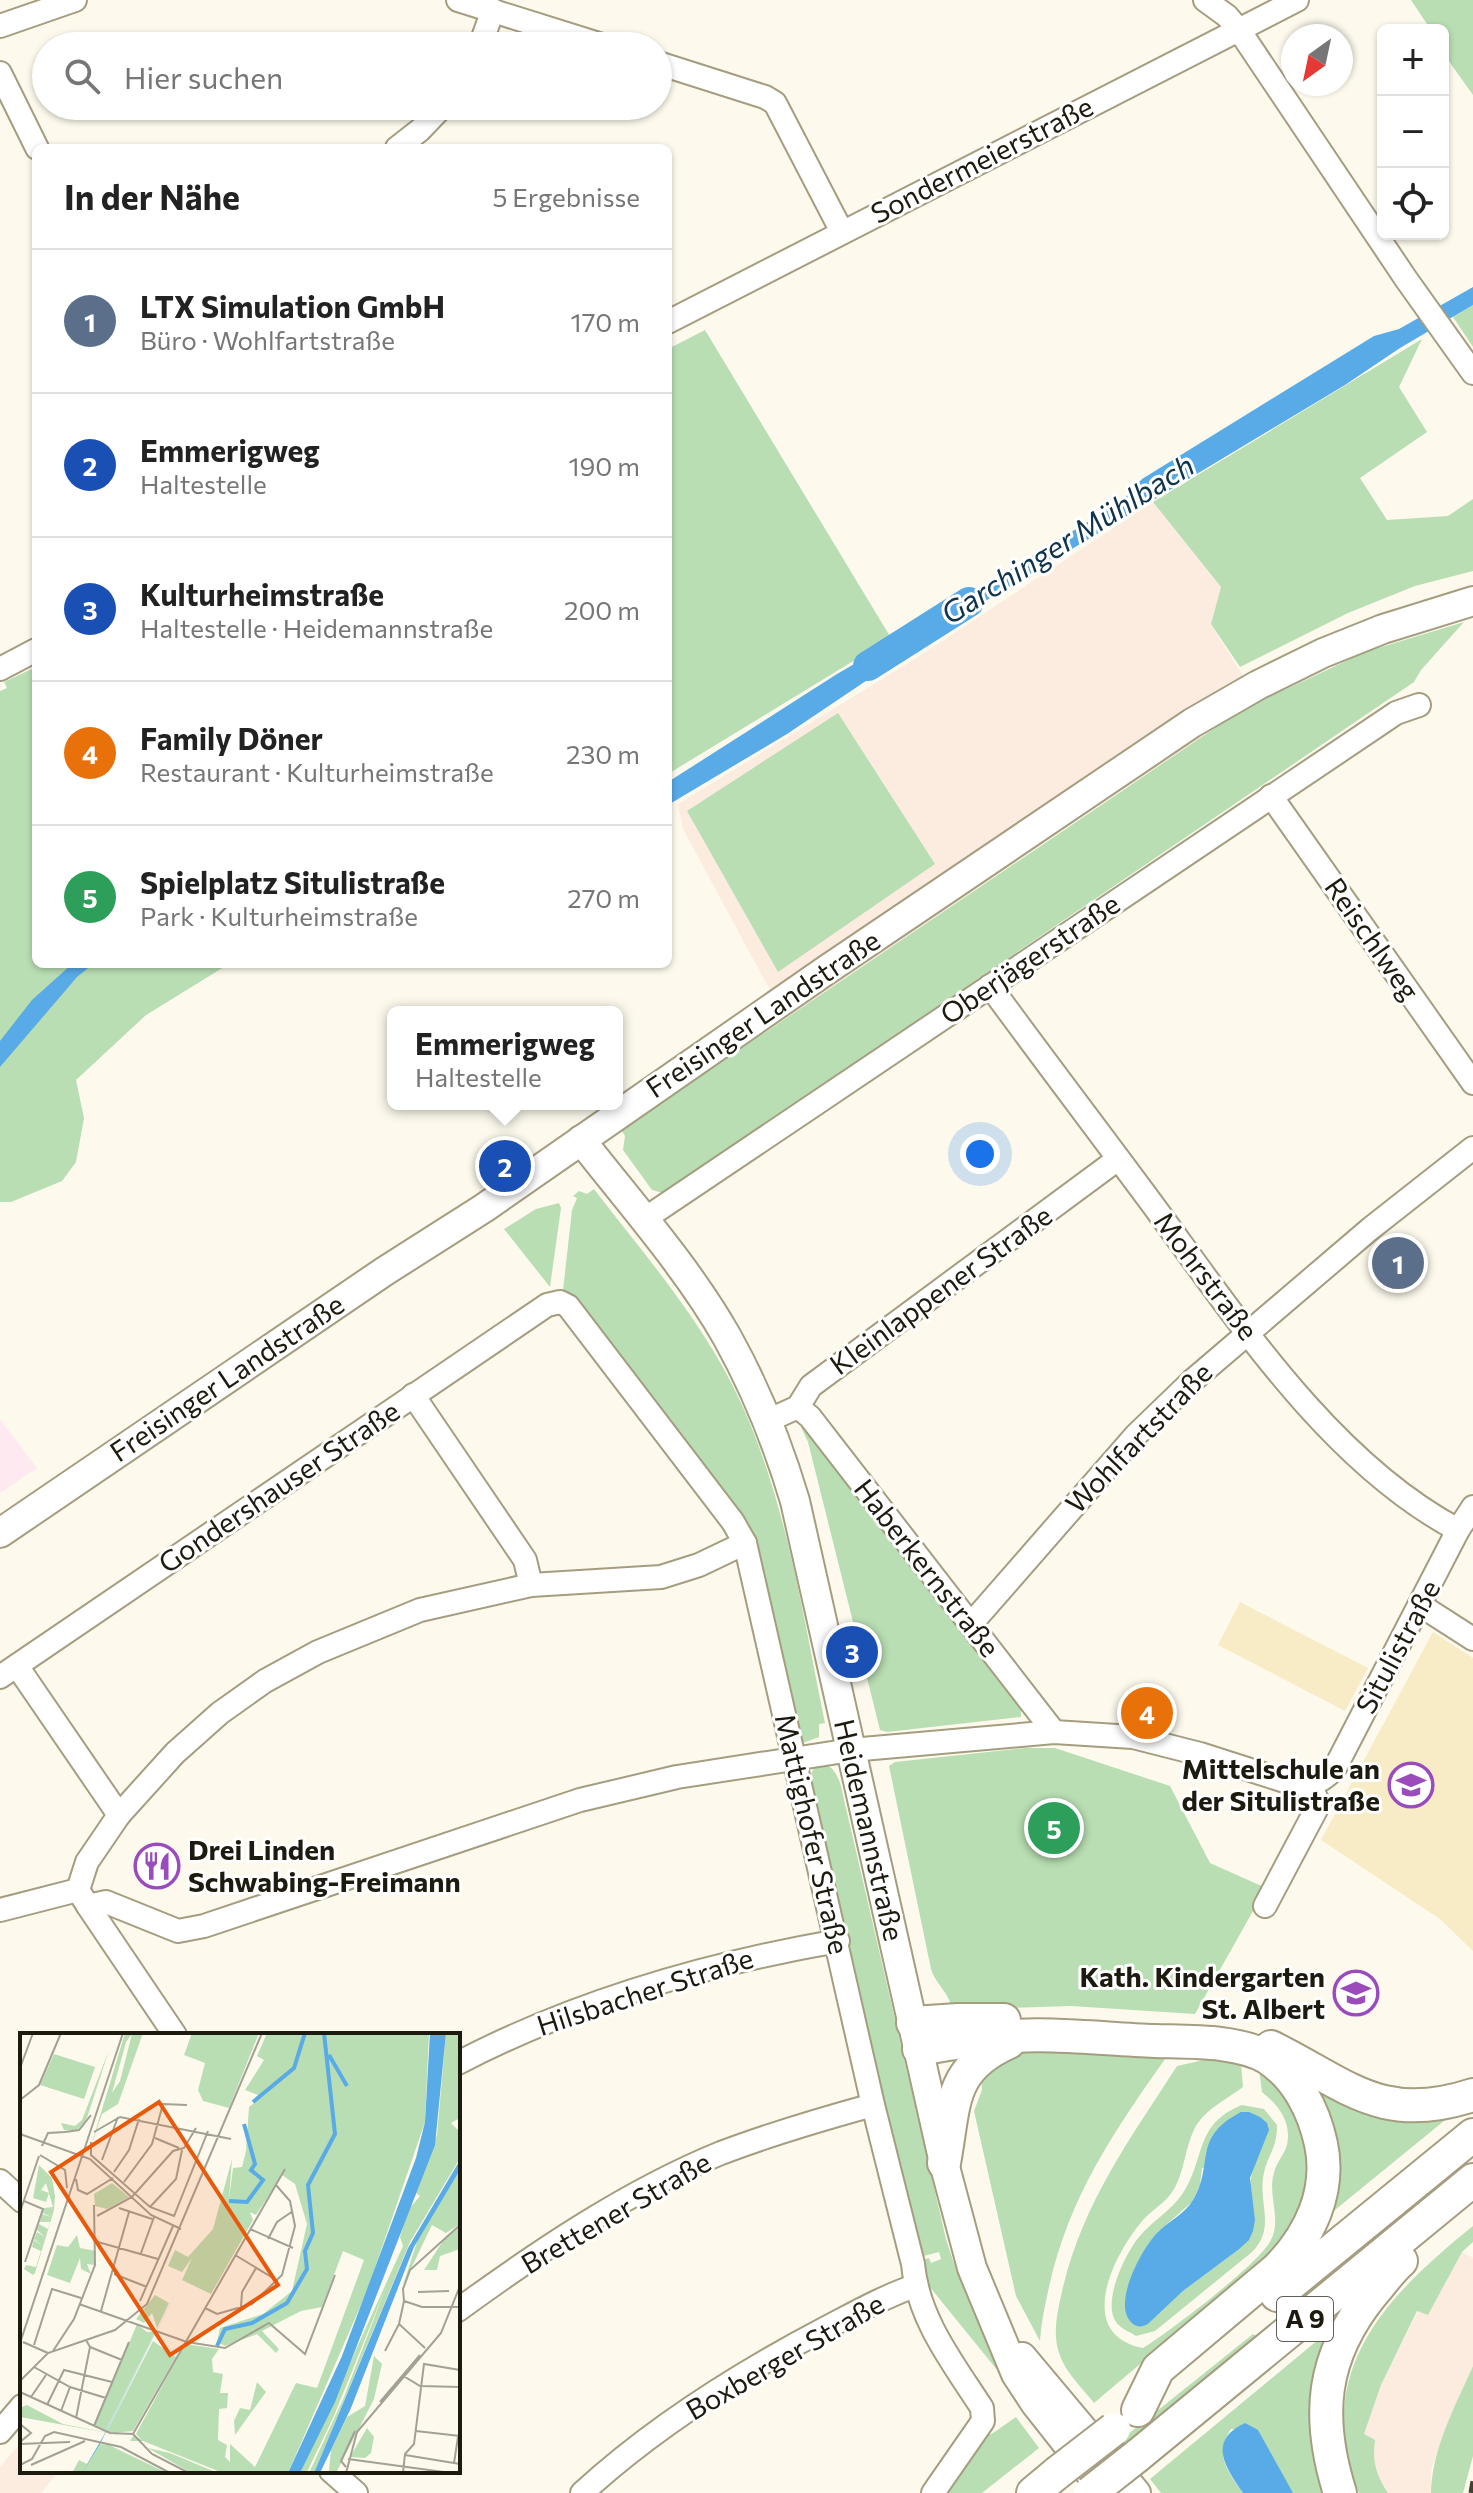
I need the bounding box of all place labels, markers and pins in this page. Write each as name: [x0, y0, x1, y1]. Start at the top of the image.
pin: 2: [479, 1136, 531, 1196]
pin: 1: [1372, 1233, 1424, 1293]
pin: 3: [826, 1622, 878, 1682]
pin: 4: [1121, 1683, 1173, 1743]
place label: Mittelschule an der Situlistraße: [1182, 1751, 1380, 1817]
school or university icon: Mittelschule an der Situlistraße: [1387, 1761, 1435, 1809]
pin: 5: [1028, 1798, 1080, 1858]
place label: Drei Linden Schwabing-Freimann: [188, 1832, 461, 1898]
restaurant icon: Drei Linden Schwabing-Freimann: [133, 1842, 181, 1890]
place label: Kath. Kindergarten St. Albert: [1079, 1959, 1325, 2025]
school or university icon: Kath. Kindergarten St. Albert: [1332, 1969, 1380, 2017]

